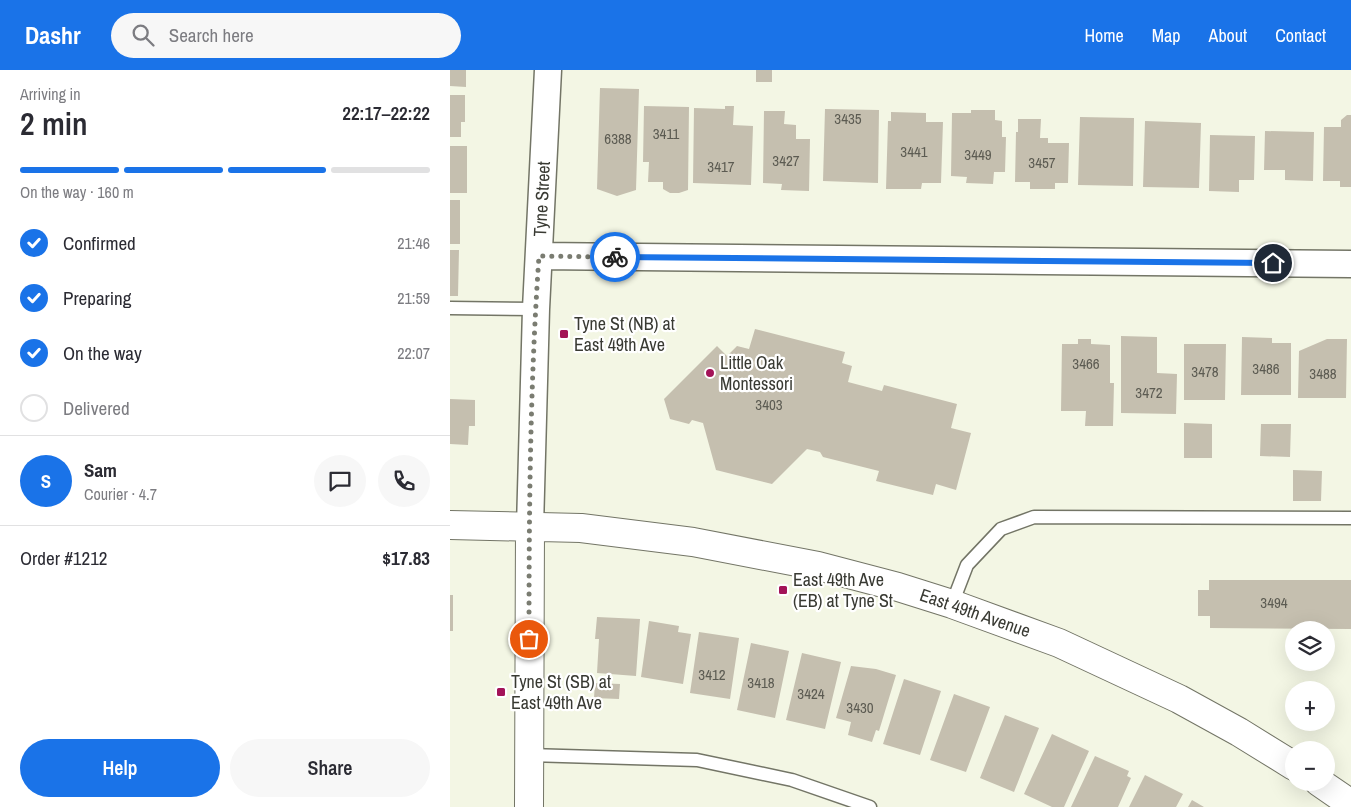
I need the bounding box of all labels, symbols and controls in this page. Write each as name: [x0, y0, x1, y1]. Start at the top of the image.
search box: [111, 13, 461, 58]
text: Dashr: [25, 19, 81, 51]
icon: search: [129, 21, 157, 49]
text: Search here: [169, 22, 254, 48]
text: Home: [1084, 23, 1124, 48]
text: Map: [1152, 23, 1181, 48]
text: About: [1209, 23, 1247, 48]
text: Contact: [1275, 23, 1326, 48]
text: Arriving in: [20, 83, 81, 105]
text: 22:17–22:22: [342, 100, 430, 126]
text: 2 min: [20, 102, 88, 145]
house number: 3435: [834, 108, 862, 129]
house number: 3411: [653, 123, 679, 144]
house number: 6388: [604, 128, 632, 149]
house number: 3441: [900, 141, 928, 162]
house number: 3449: [964, 144, 992, 165]
house number: 3427: [772, 150, 800, 171]
house number: 3457: [1028, 152, 1056, 173]
house number: 3417: [707, 156, 735, 177]
street label: Tyne Street: [527, 161, 556, 237]
text: On the way · 160 m: [20, 181, 134, 203]
icon: check: [20, 229, 48, 257]
text: Confirmed: [63, 230, 136, 256]
text: 21:46: [397, 232, 430, 254]
courier: [590, 232, 640, 282]
pin: [1252, 242, 1294, 284]
icon: bike: [601, 243, 629, 271]
icon: home: [1259, 249, 1287, 277]
icon: check: [20, 284, 48, 312]
text: Preparing: [63, 285, 131, 311]
text: 21:59: [397, 287, 430, 309]
place label: Tyne St (NB) at East 49th Ave: [574, 311, 675, 357]
marker: Tyne St (NB) at East 49th Ave: [558, 328, 570, 340]
icon: check: [20, 339, 48, 367]
text: On the way: [63, 340, 142, 366]
text: 22:07: [397, 342, 430, 364]
place label: Little Oak Montessori: [720, 350, 793, 396]
house number: 3466: [1072, 353, 1100, 374]
house number: 3486: [1252, 358, 1280, 379]
house number: 3478: [1191, 361, 1219, 382]
house number: 3488: [1309, 363, 1337, 384]
marker: Little Oak Montessori: [704, 367, 716, 379]
house number: 3472: [1135, 382, 1163, 403]
house number: 3403: [755, 394, 783, 415]
text: Delivered: [63, 395, 130, 421]
button: chat: [314, 455, 366, 507]
button: phone: [378, 455, 430, 507]
text: Sam: [84, 457, 117, 483]
text: S: [41, 468, 51, 494]
text: Courier · 4.7: [84, 483, 157, 505]
text: Order #1212: [20, 545, 107, 571]
text: $17.83: [382, 545, 430, 571]
place label: East 49th Ave (EB) at Tyne St: [793, 567, 893, 613]
street label: East 49th Avenue: [916, 582, 1034, 643]
marker: East 49th Ave (EB) at Tyne St: [777, 584, 789, 596]
house number: 3494: [1260, 592, 1288, 613]
pin: [508, 618, 550, 660]
map controls: [1285, 621, 1335, 791]
button: layers: [1285, 621, 1335, 671]
icon: bag: [515, 625, 543, 653]
house number: 3412: [698, 664, 726, 685]
place label: Tyne St (SB) at East 49th Ave: [511, 669, 611, 715]
house number: 3418: [747, 672, 775, 693]
button: +: [1285, 681, 1335, 731]
house number: 3424: [797, 683, 825, 704]
marker: Tyne St (SB) at East 49th Ave: [495, 686, 507, 698]
house number: 3430: [846, 697, 874, 718]
button: Help: [20, 739, 220, 797]
button: Share: [230, 739, 430, 797]
button: −: [1285, 741, 1335, 791]

